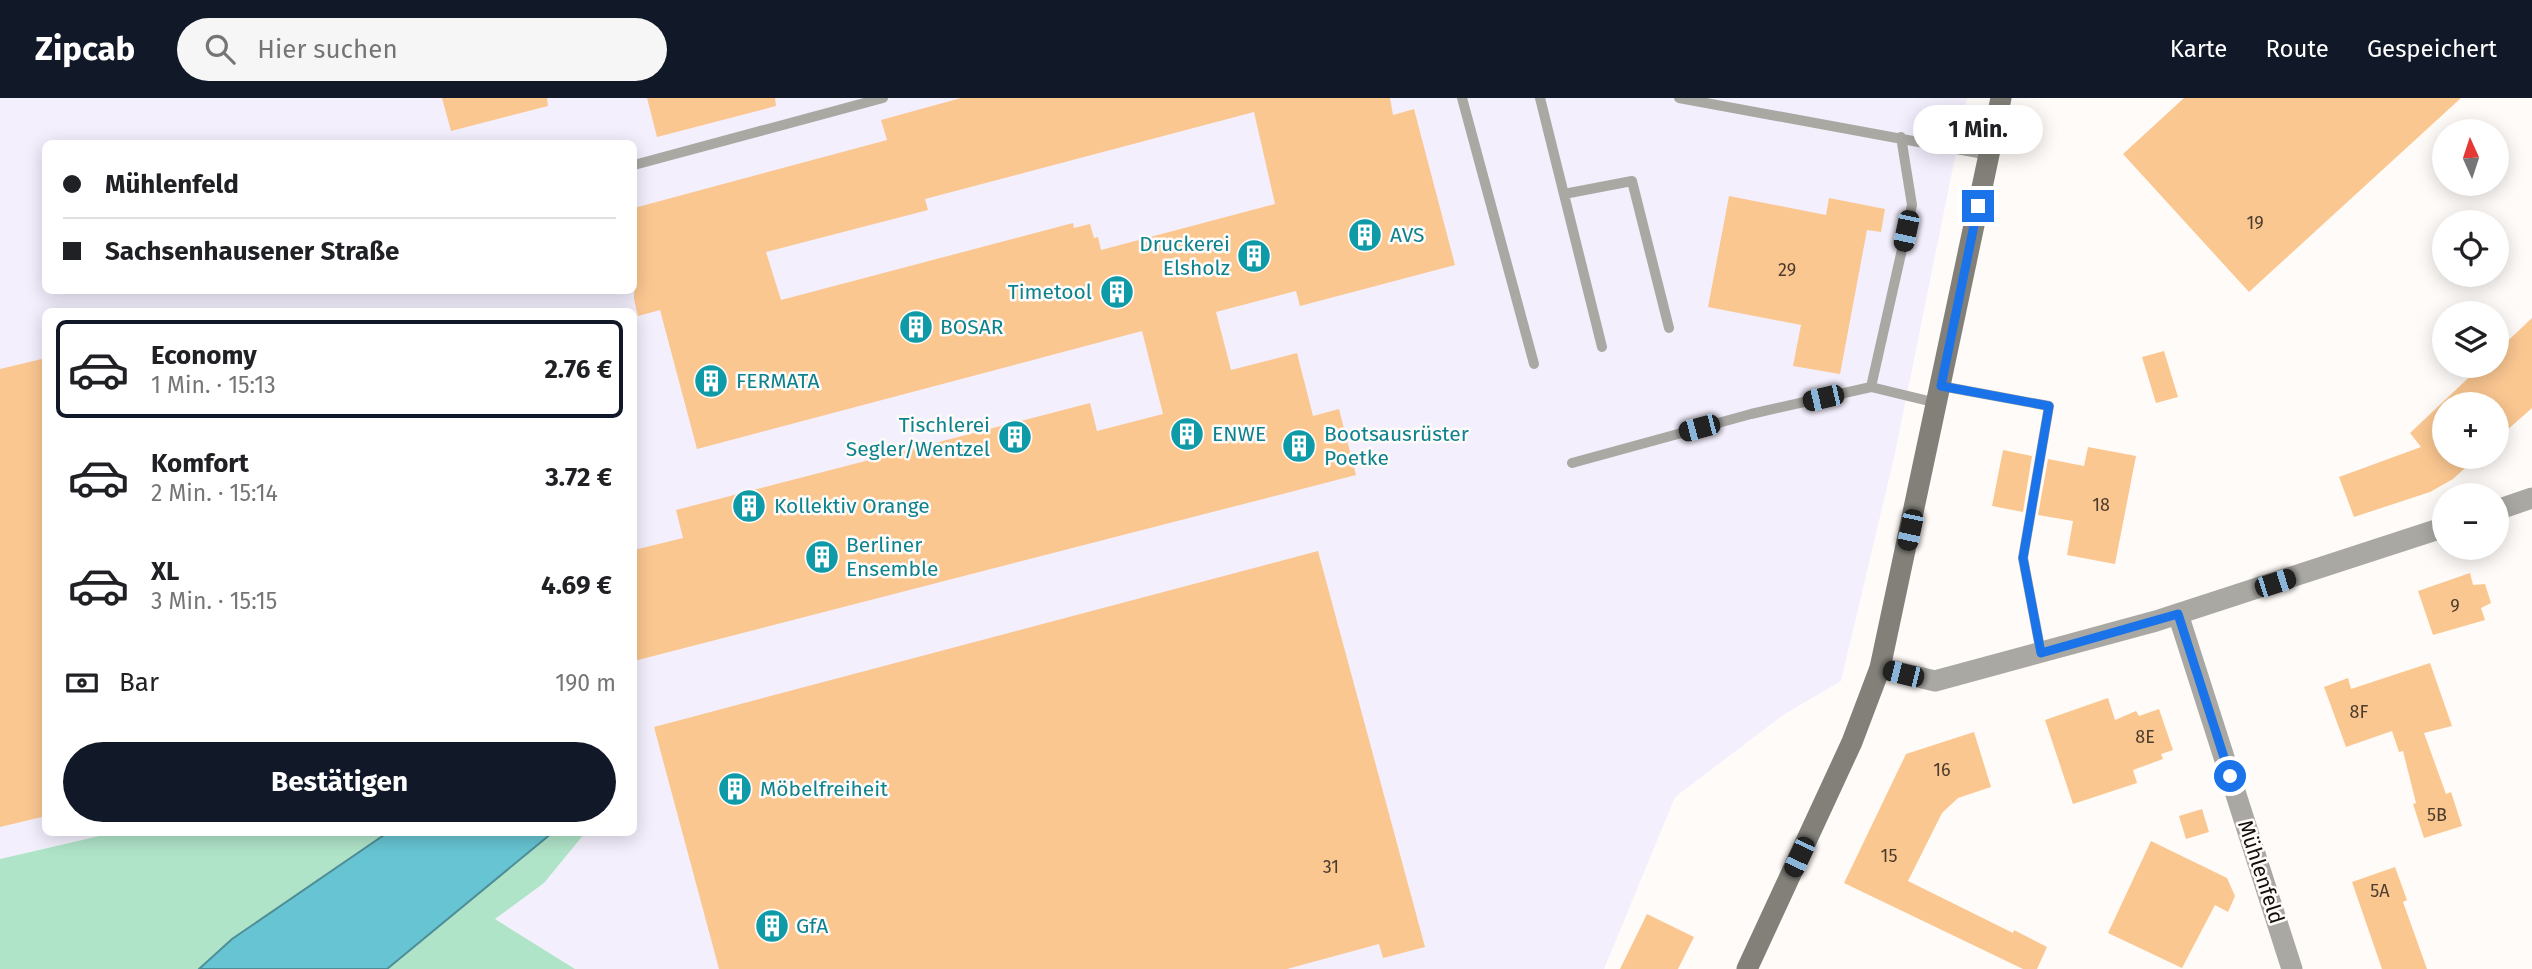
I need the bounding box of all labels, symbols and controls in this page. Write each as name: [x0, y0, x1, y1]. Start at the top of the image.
search box: [177, 18, 667, 81]
text: Zipcab: [35, 29, 135, 69]
icon: search: [201, 30, 239, 68]
text: Hier suchen: [257, 34, 398, 65]
text: Karte: [2170, 35, 2227, 63]
text: Route: [2265, 35, 2329, 63]
text: Gespeichert: [2367, 35, 2497, 63]
callout: 1 Min.: [1913, 105, 2043, 154]
text: 1 Min.: [1948, 115, 2008, 143]
north arrow: [2432, 119, 2510, 196]
map controls: [2432, 119, 2509, 560]
text: Mühlenfeld: [105, 169, 239, 200]
route end: [1962, 190, 1994, 222]
car: [1892, 208, 1921, 254]
button: locate: [2432, 210, 2509, 287]
house number: 19: [2246, 212, 2264, 234]
building icon: AVS: [1346, 216, 1384, 254]
place label: AVS: [1390, 222, 1425, 248]
place label: Druckerei Elsholz: [1139, 231, 1230, 281]
text: Sachsenhausener Straße: [105, 236, 399, 267]
building icon: Druckerei Elsholz: [1235, 237, 1273, 275]
house number: 29: [1778, 259, 1796, 281]
building icon: Timetool: [1098, 273, 1136, 311]
place label: Timetool: [1008, 279, 1092, 305]
button: layers: [2432, 301, 2509, 378]
building icon: BOSAR: [897, 308, 935, 346]
place label: BOSAR: [940, 314, 1004, 340]
icon: car: [67, 338, 130, 401]
text: Economy: [151, 340, 257, 371]
text: 2.76 €: [544, 354, 612, 385]
building icon: FERMATA: [692, 362, 730, 400]
place label: FERMATA: [736, 368, 819, 394]
text: 1 Min. · 15:13: [151, 371, 276, 399]
car: [1801, 383, 1846, 413]
button: +: [2432, 392, 2509, 469]
place label: Tischlerei Segler/Wentzel: [846, 412, 990, 462]
car: [1676, 412, 1723, 444]
building icon: ENWE: [1168, 415, 1206, 453]
building icon: Tischlerei Segler/Wentzel: [996, 418, 1034, 456]
place label: ENWE: [1212, 421, 1266, 447]
place label: Bootsausrüster Poetke: [1324, 421, 1469, 471]
building icon: Bootsausrüster Poetke: [1280, 427, 1318, 465]
icon: car: [67, 446, 130, 509]
text: Komfort: [151, 448, 249, 479]
text: 3.72 €: [545, 462, 612, 493]
text: 2 Min. · 15:14: [151, 479, 278, 507]
button: −: [2432, 483, 2509, 560]
building icon: Kollektiv Orange: [730, 487, 768, 525]
place label: Kollektiv Orange: [774, 493, 930, 519]
house number: 18: [2092, 494, 2110, 516]
car: [1896, 507, 1925, 553]
place label: Berliner Ensemble: [846, 532, 939, 582]
building icon: Berliner Ensemble: [803, 538, 841, 576]
icon: car: [67, 554, 130, 617]
text: XL: [151, 556, 179, 587]
car: [2252, 567, 2299, 599]
text: 4.69 €: [541, 570, 612, 601]
text: 3 Min. · 15:15: [151, 587, 277, 615]
house number: 9: [2450, 595, 2460, 617]
car: [1881, 659, 1926, 689]
icon: cash: [63, 664, 101, 702]
text: Bar: [119, 667, 159, 698]
text: 190 m: [555, 669, 616, 697]
house number: 8F: [2350, 701, 2369, 723]
house number: 8E: [2135, 726, 2155, 748]
button: Bestätigen: [63, 742, 616, 822]
house number: 16: [1933, 759, 1951, 781]
route start: [2214, 760, 2246, 792]
building icon: Möbelfreiheit: [716, 770, 754, 808]
place label: Möbelfreiheit: [760, 776, 888, 802]
house number: 5B: [2427, 804, 2447, 826]
street label: Mühlenfeld: [2232, 817, 2290, 927]
car: [1781, 834, 1818, 880]
house number: 15: [1881, 845, 1897, 867]
house number: 31: [1323, 856, 1339, 878]
house number: 5A: [2370, 880, 2390, 902]
building icon: GfA: [753, 907, 791, 945]
place label: GfA: [796, 913, 828, 939]

